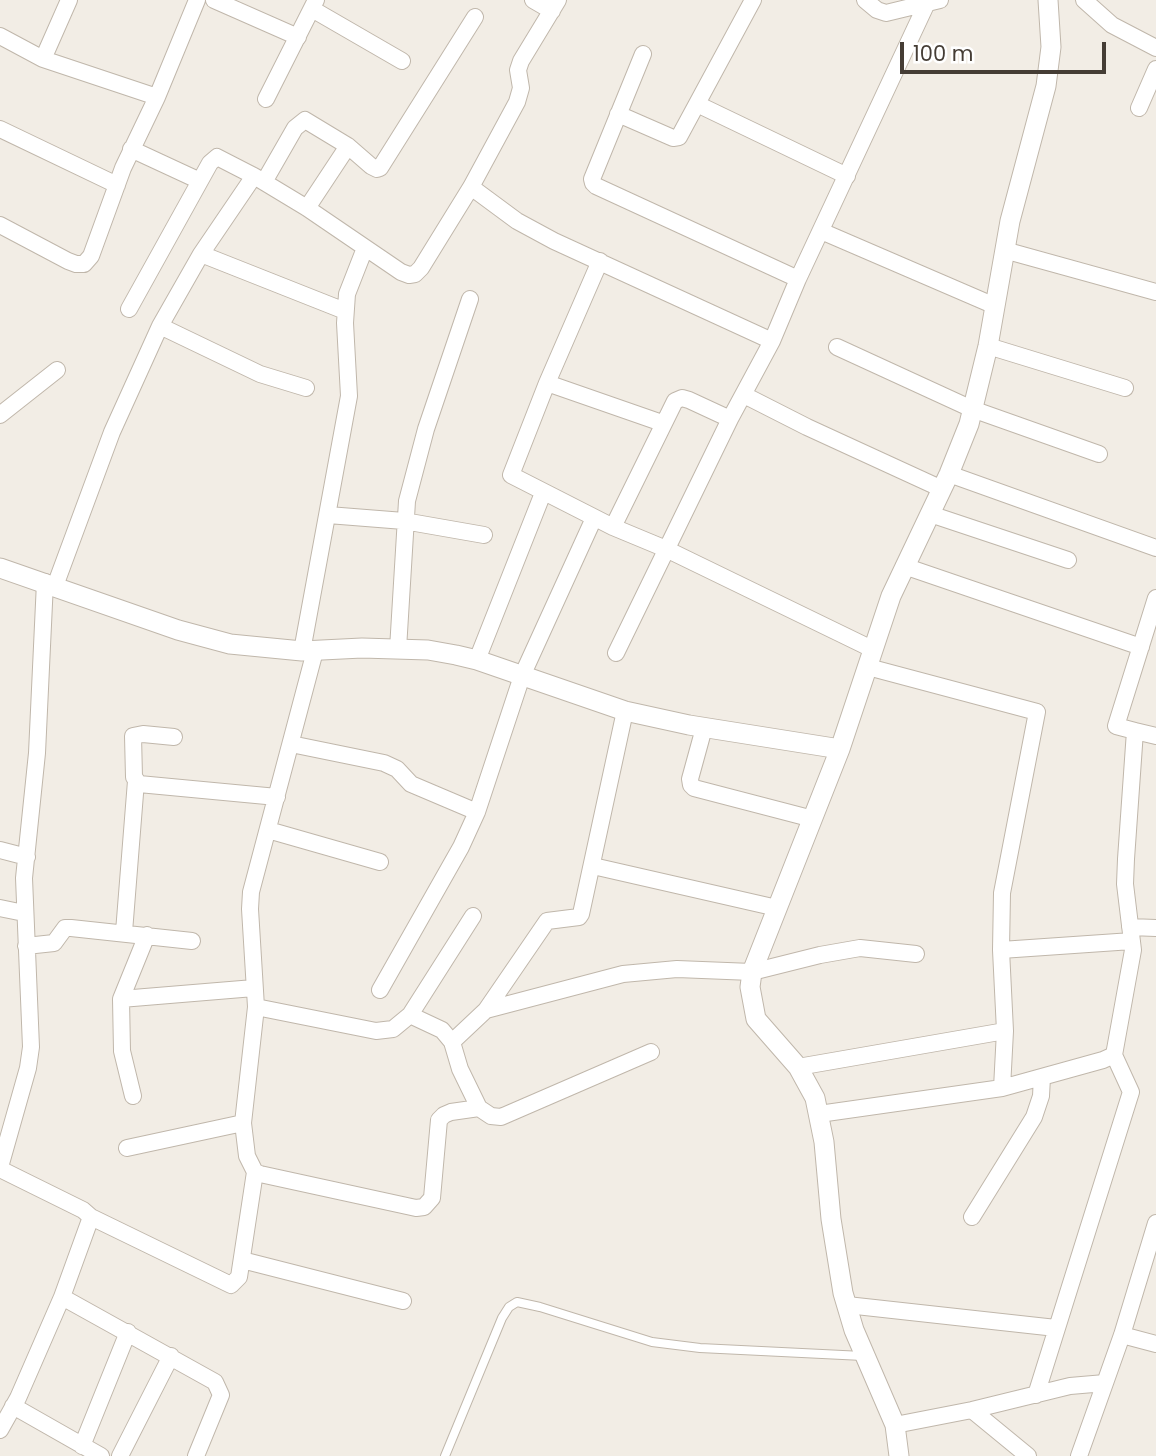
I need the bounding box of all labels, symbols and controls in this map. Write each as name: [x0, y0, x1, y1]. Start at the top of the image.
scale bar: [904, 28, 1110, 72]
text: 100 m: [913, 39, 973, 68]

